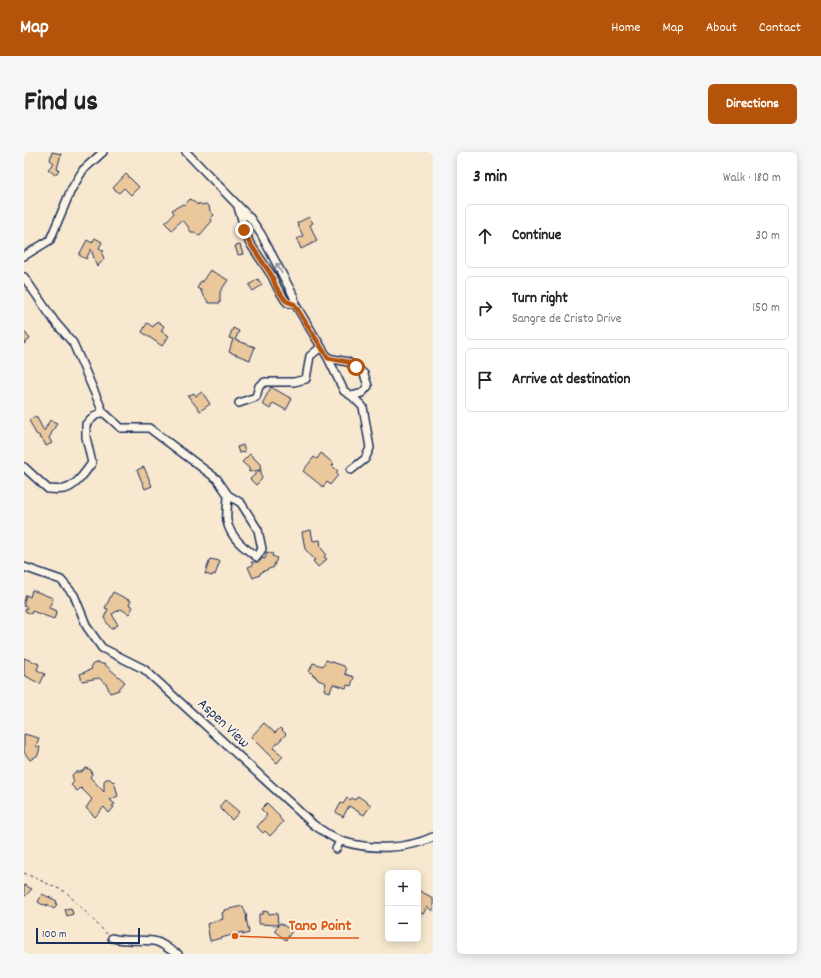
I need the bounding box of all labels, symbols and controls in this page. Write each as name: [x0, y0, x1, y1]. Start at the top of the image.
text: Map: [20, 15, 49, 42]
text: Home: [611, 18, 640, 38]
text: Map: [662, 18, 684, 38]
text: About: [706, 18, 737, 38]
text: Contact: [759, 18, 801, 38]
text: Find us: [24, 84, 98, 124]
button: Directions: [708, 84, 797, 124]
text: 3 min: [473, 166, 507, 190]
text: Walk · 180 m: [723, 169, 781, 188]
route end: [235, 221, 253, 239]
icon: ahead: [474, 225, 496, 247]
text: Continue: [512, 225, 561, 247]
text: 30 m: [755, 227, 780, 246]
one-way arrow: [275, 262, 283, 274]
text: Turn right: [512, 288, 568, 310]
icon: right: [474, 297, 496, 319]
text: 150 m: [752, 299, 780, 318]
text: Sangre de Cristo Drive: [512, 310, 622, 329]
route start: [347, 358, 365, 376]
icon: arrive: [474, 369, 496, 391]
text: Arrive at destination: [512, 369, 630, 391]
street label: Aspen View: [192, 694, 254, 754]
map controls: [385, 870, 421, 942]
button: +: [385, 870, 421, 906]
button: −: [385, 906, 421, 942]
callout: Tano Point: [280, 910, 359, 938]
text: Tano Point: [289, 915, 351, 938]
scale bar: [36, 926, 140, 945]
text: 100 m: [42, 927, 66, 943]

